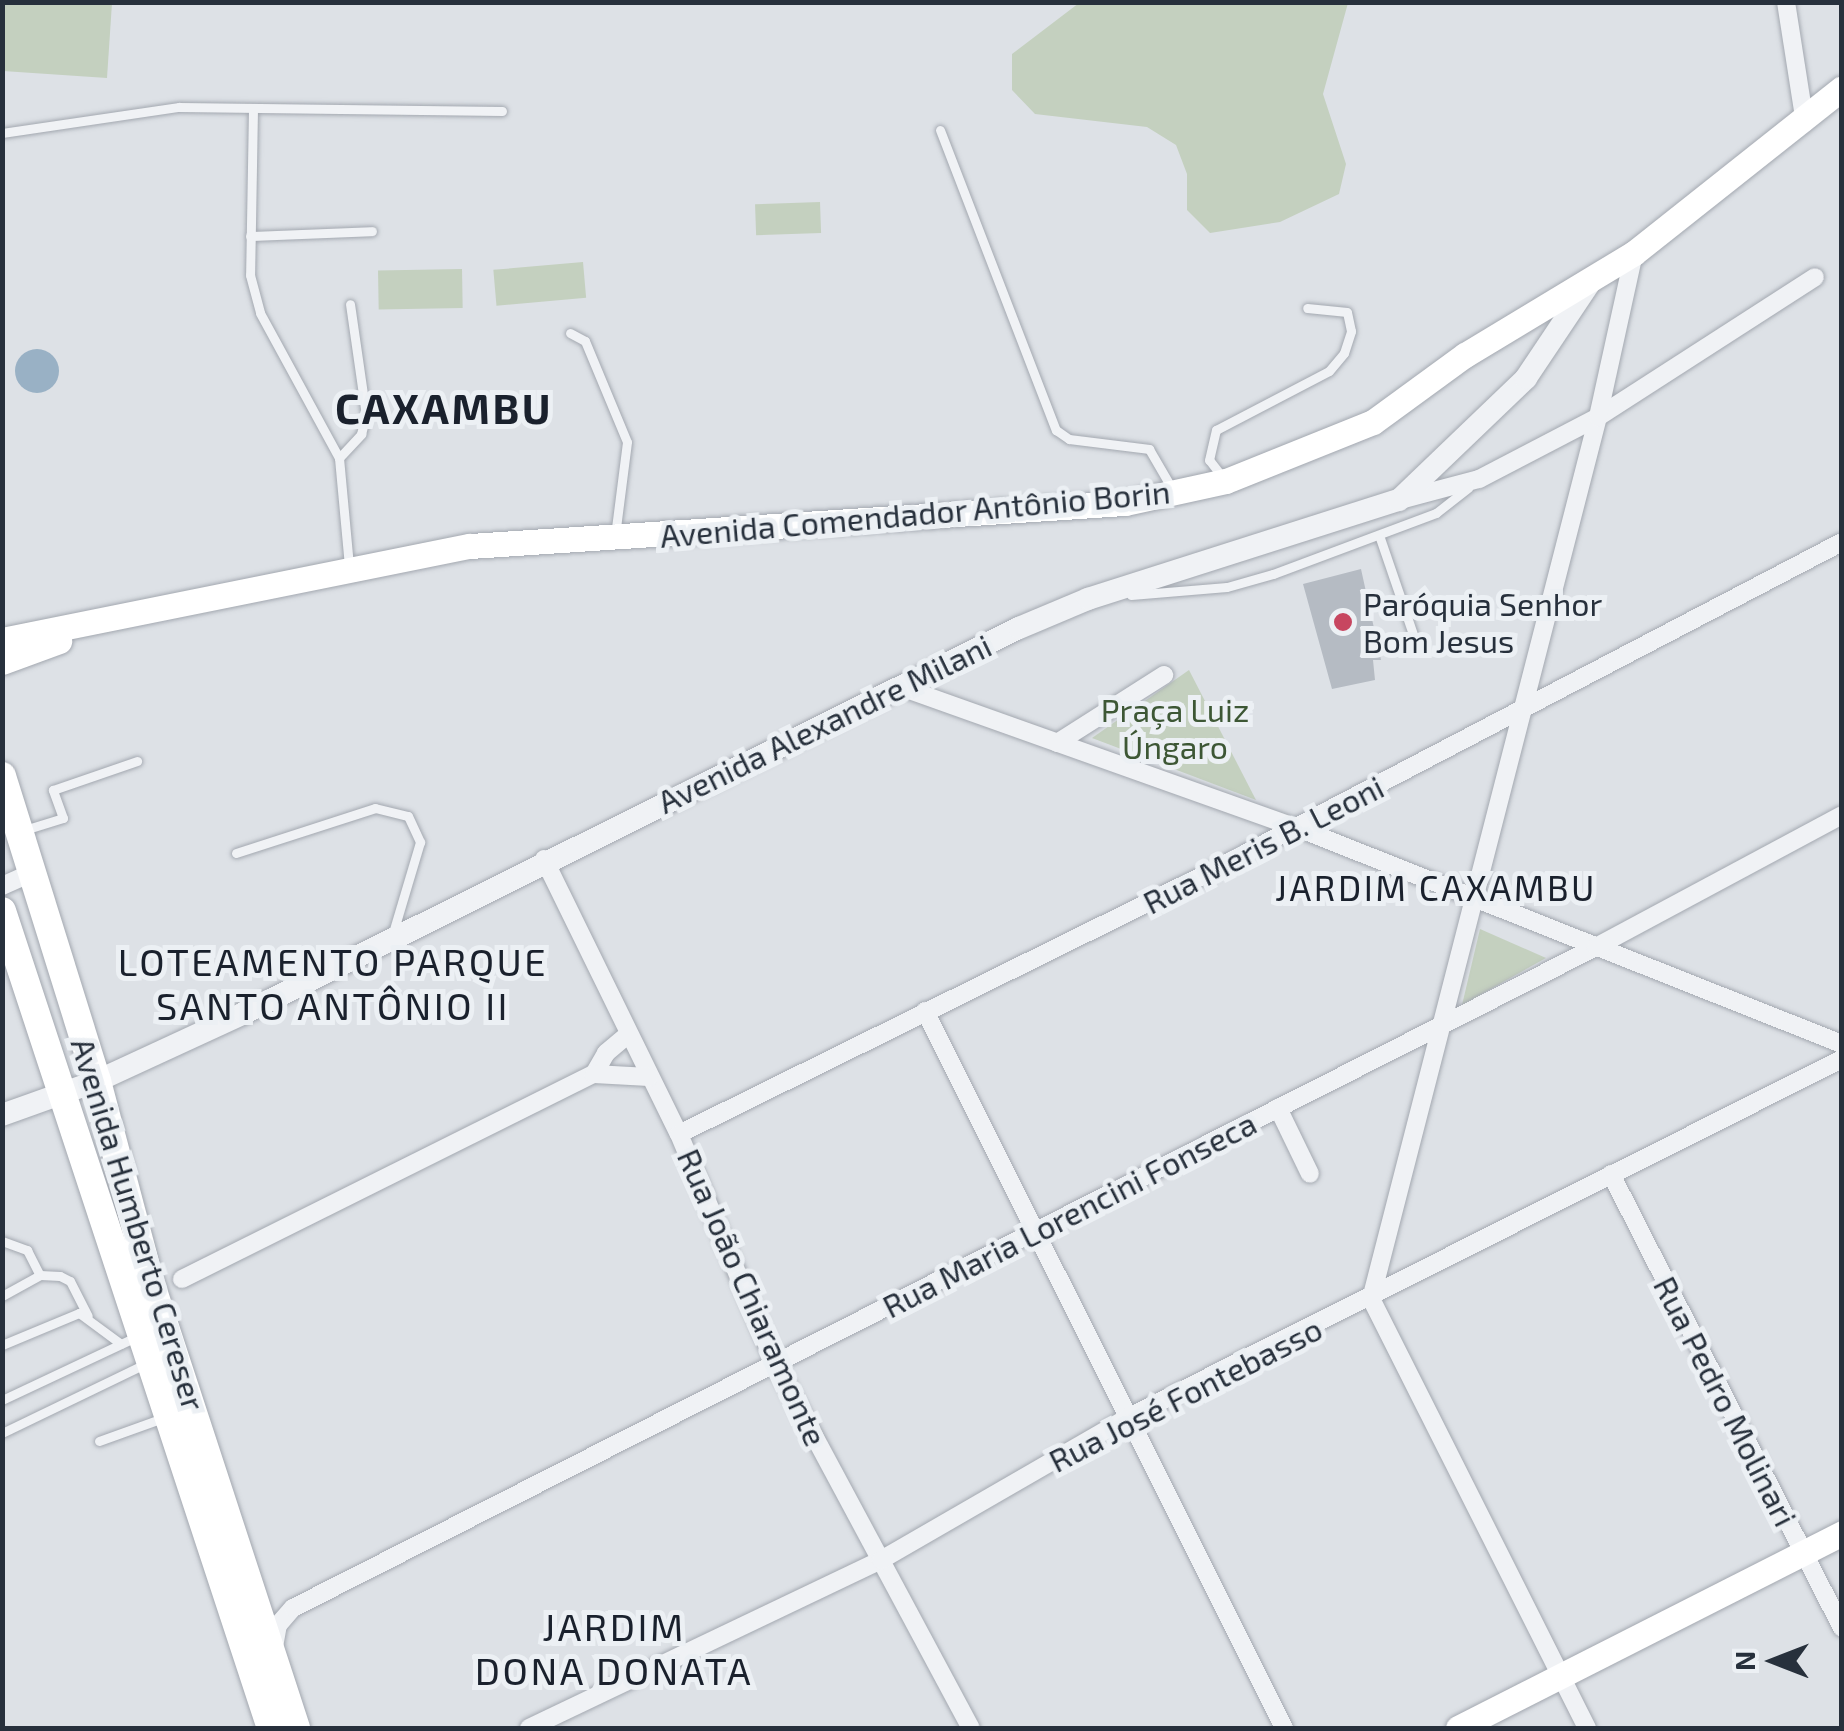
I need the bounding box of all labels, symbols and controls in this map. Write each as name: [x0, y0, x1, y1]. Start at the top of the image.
district label: CAXAMBU: [335, 382, 553, 432]
street label: Avenida Comendador Antônio Borin: [658, 471, 1172, 555]
place label: Paróquia Senhor Bom Jesus: [1363, 585, 1602, 660]
marker: Paróquia Senhor Bom Jesus: [1332, 611, 1354, 633]
street label: Avenida Alexandre Milani: [651, 625, 997, 821]
park label: Praça Luiz Úngaro: [1101, 691, 1249, 766]
street label: Rua Meris B. Leoni: [1136, 767, 1390, 921]
district label: JARDIM CAXAMBU: [1275, 866, 1597, 908]
district label: LOTEAMENTO PARQUE SANTO ANTÔNIO II: [118, 939, 548, 1028]
street label: Avenida Humberto Cereser: [64, 1033, 214, 1415]
street label: Rua Maria Lorencini Fonseca: [876, 1103, 1262, 1325]
street label: Rua João Chiaramonte: [670, 1142, 836, 1452]
street label: Rua Pedro Molinari: [1646, 1270, 1806, 1532]
street label: Rua José Fontebasso: [1042, 1308, 1328, 1480]
district label: JARDIM DONA DONATA: [474, 1604, 754, 1694]
north arrow: [1724, 1611, 1824, 1711]
text: N: [1727, 1651, 1761, 1671]

